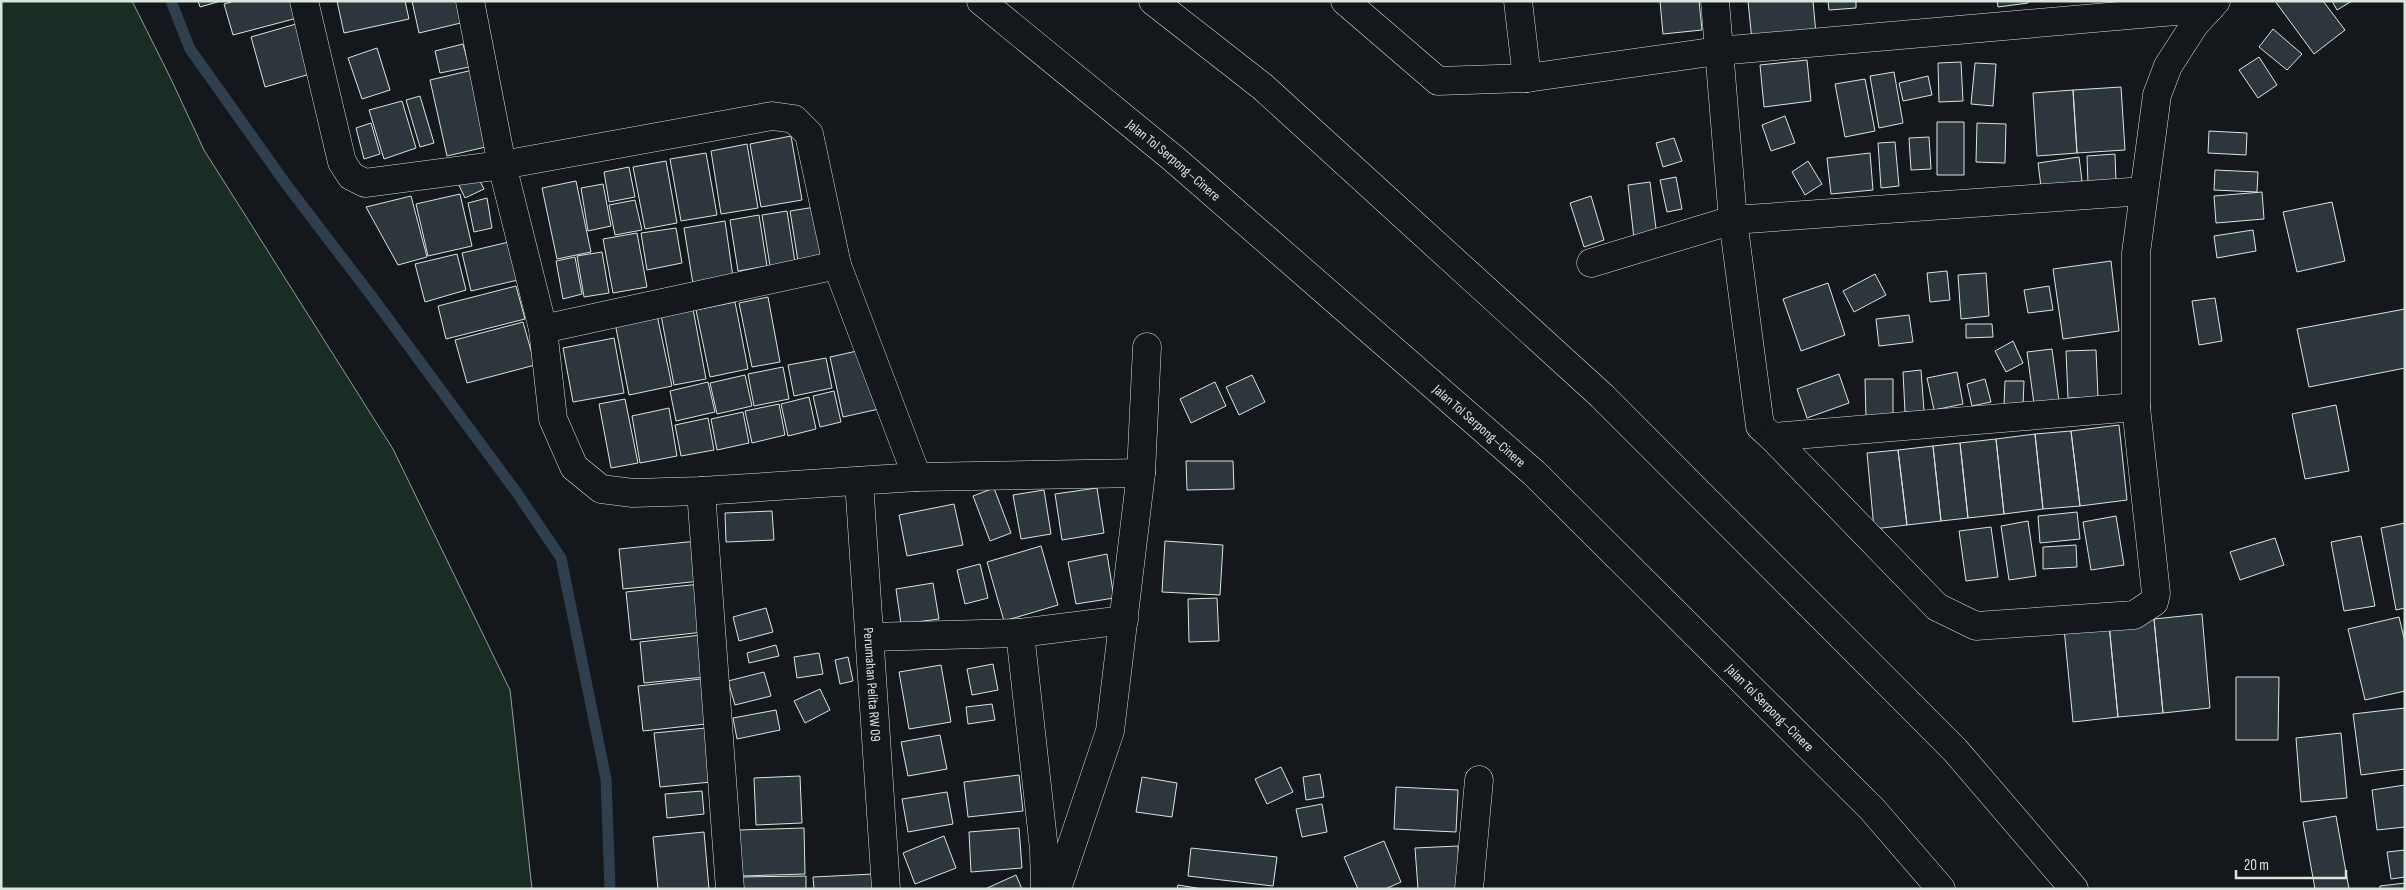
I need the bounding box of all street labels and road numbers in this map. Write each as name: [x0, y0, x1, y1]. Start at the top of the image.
street label: Jalan Tol Serpong–Cinere: [1123, 115, 1224, 204]
street label: Jalan Tol Serpong–Cinere: [1429, 380, 1529, 471]
street label: Perumahan Pelita RW 09: [860, 627, 885, 742]
street label: Jalan Tol Serpong–Cinere: [1722, 660, 1818, 755]

